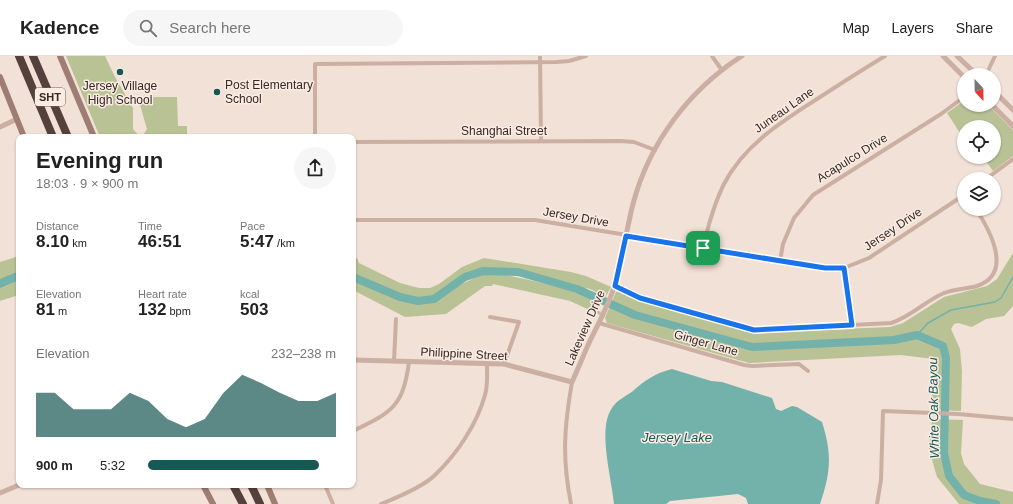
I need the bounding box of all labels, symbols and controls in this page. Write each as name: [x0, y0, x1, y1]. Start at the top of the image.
search box: [123, 10, 403, 46]
text: Kadence: [20, 17, 99, 38]
icon: search: [137, 17, 159, 39]
text: Search here: [169, 19, 251, 36]
text: Map: [842, 20, 870, 36]
text: Layers: [892, 20, 934, 36]
text: Share: [956, 20, 993, 36]
marker: Jersey Village High School: [115, 67, 125, 77]
north arrow: [957, 68, 1001, 112]
map controls: [957, 68, 1001, 216]
place label: Post Elementary School: [225, 78, 313, 106]
place label: Jersey Village High School: [83, 79, 158, 107]
street label: Juneau Lane: [752, 84, 817, 136]
marker: Post Elementary School: [212, 87, 222, 97]
road number: SHT: [35, 88, 65, 106]
button: locate: [957, 120, 1001, 164]
street label: Shanghai Street: [461, 124, 548, 138]
street label: Acapulco Drive: [814, 131, 890, 185]
button: share: [294, 147, 336, 189]
text: Evening run: [36, 148, 163, 173]
button: layers: [957, 172, 1001, 216]
text: 18:03 · 9 × 900 m: [36, 176, 138, 191]
street label: Jersey Drive: [542, 204, 610, 230]
street label: Jersey Drive: [861, 204, 925, 253]
text: Distance: [36, 220, 79, 232]
text: Time: [138, 220, 162, 232]
text: Pace: [240, 220, 265, 232]
pin: [686, 231, 720, 265]
text: 8.10: [36, 232, 69, 251]
text: 46:51: [138, 232, 181, 251]
text: 5:47: [240, 232, 274, 251]
text: km: [69, 237, 87, 249]
text: /km: [274, 237, 295, 249]
icon: arrive: [692, 237, 714, 259]
text: Elevation: [36, 288, 81, 300]
text: Heart rate: [138, 288, 187, 300]
text: kcal: [240, 288, 260, 300]
street label: Lakeview Drive: [562, 288, 608, 368]
text: 81: [36, 300, 55, 319]
text: 132: [138, 300, 166, 319]
text: 503: [240, 300, 268, 319]
text: m: [55, 305, 67, 317]
text: bpm: [166, 305, 191, 317]
street label: Ginger Lane: [672, 327, 740, 359]
street label: Philippine Street: [420, 345, 509, 363]
text: Elevation: [36, 346, 89, 361]
text: 232–238 m: [271, 346, 336, 361]
water label: White Oak Bayou: [925, 357, 942, 459]
water label: Jersey Lake: [641, 430, 712, 445]
text: 900 m: [36, 458, 73, 473]
text: 5:32: [100, 458, 125, 473]

